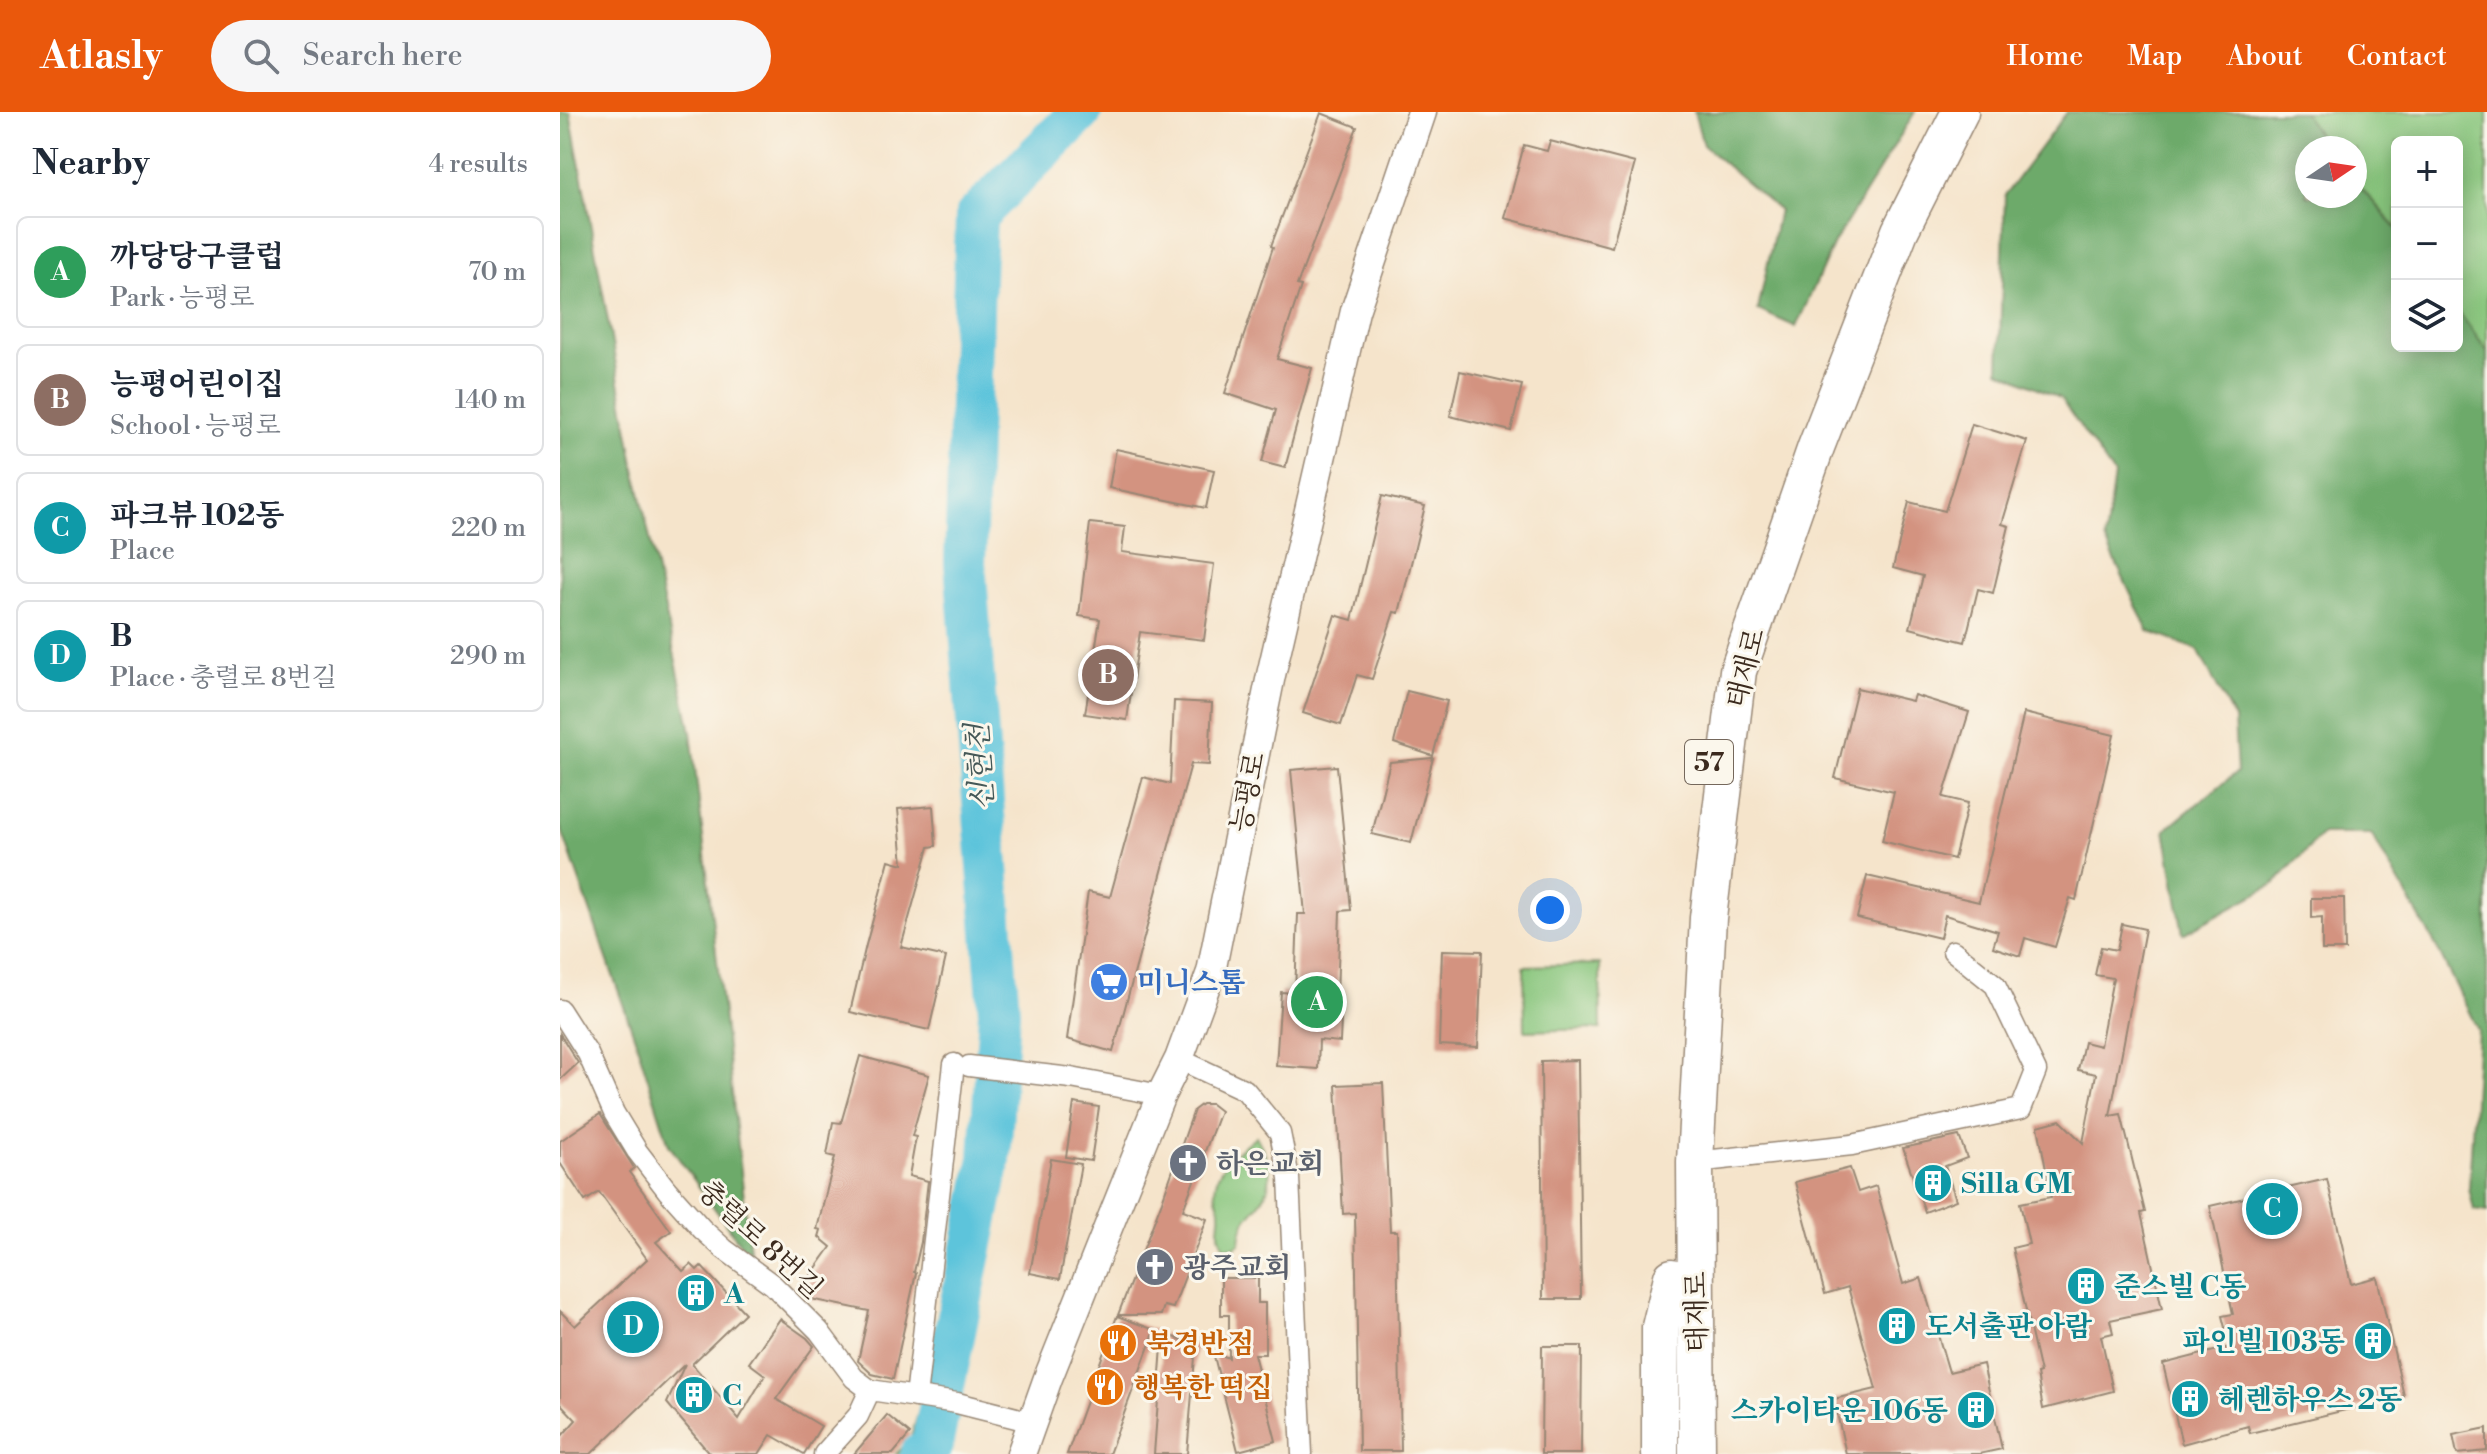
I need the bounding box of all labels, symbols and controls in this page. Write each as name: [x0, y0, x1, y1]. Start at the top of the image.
search box: [211, 20, 771, 92]
text: Atlasly: [40, 33, 163, 80]
icon: search: [239, 34, 283, 78]
text: Search here: [303, 37, 463, 75]
text: Home: [2007, 39, 2083, 74]
text: Map: [2127, 39, 2182, 74]
text: About: [2226, 39, 2303, 74]
text: Contact: [2347, 39, 2447, 74]
north arrow: [2295, 136, 2367, 208]
map controls: [2391, 136, 2463, 352]
button: +: [2391, 136, 2463, 208]
text: Nearby: [32, 143, 150, 185]
text: 4 results: [429, 148, 528, 180]
button: −: [2391, 208, 2463, 280]
text: 까당당구클럽: [110, 238, 284, 276]
text: A: [51, 256, 69, 288]
text: 70 m: [468, 256, 526, 288]
button: layers: [2391, 280, 2463, 352]
text: Park · 능평로: [110, 282, 254, 314]
text: 능평어린이집: [110, 366, 284, 404]
text: B: [50, 384, 70, 416]
text: 140 m: [455, 384, 526, 416]
text: School · 능평로: [110, 410, 281, 442]
text: 파크뷰 102동: [110, 497, 284, 535]
text: C: [51, 512, 69, 544]
text: 220 m: [451, 512, 526, 544]
text: Place: [110, 535, 175, 567]
text: B: [110, 618, 133, 656]
street label: 태재로: [1720, 625, 1773, 712]
text: D: [50, 640, 70, 672]
text: 290 m: [450, 640, 526, 672]
pin: B: [1082, 645, 1134, 705]
text: Place · 충렬로 8번길: [110, 662, 337, 694]
water label: 신현천: [959, 720, 1003, 812]
road number: 57: [1685, 740, 1733, 784]
street label: 능평로: [1224, 749, 1273, 835]
your location: [1530, 890, 1570, 930]
supermarket icon: 미니스톱: [1088, 961, 1130, 1003]
place label: 미니스톱: [1137, 966, 1245, 1001]
pin: A: [1291, 972, 1343, 1032]
church icon: 하은교회: [1167, 1142, 1209, 1184]
place label: 하은교회: [1216, 1147, 1324, 1182]
building icon: Silla GM: [1912, 1162, 1954, 1204]
place label: Silla GM: [1961, 1167, 2072, 1202]
street label: 충렬로 8번길: [690, 1173, 830, 1307]
pin: C: [2246, 1179, 2298, 1239]
church icon: 광주교회: [1134, 1246, 1176, 1288]
place label: 광주교회: [1183, 1251, 1291, 1286]
building icon: 준스빌 C동: [2065, 1265, 2107, 1307]
place label: 준스빌 C동: [2114, 1270, 2247, 1305]
street label: 태재로: [1679, 1271, 1716, 1353]
building icon: A: [675, 1272, 717, 1314]
place label: A: [723, 1277, 745, 1312]
pin: D: [607, 1297, 659, 1357]
building icon: 도서출판 아람: [1876, 1305, 1918, 1347]
place label: 도서출판 아람: [1925, 1310, 2093, 1345]
building icon: 파인빌 103동: [2352, 1320, 2394, 1362]
restaurant icon: 북경반점: [1097, 1322, 1139, 1364]
place label: 파인빌 103동: [2183, 1325, 2345, 1360]
place label: 북경반점: [1146, 1327, 1254, 1362]
restaurant icon: 행복한 떡집: [1084, 1366, 1126, 1408]
place label: 행복한 떡집: [1133, 1371, 1273, 1406]
building icon: C: [673, 1374, 715, 1416]
building icon: 헤렌하우스 2동: [2169, 1378, 2211, 1420]
place label: C: [722, 1379, 742, 1414]
place label: 헤렌하우스 2동: [2218, 1383, 2402, 1418]
building icon: 스카이타운 106동: [1955, 1389, 1997, 1431]
place label: 스카이타운 106동: [1731, 1394, 1948, 1429]

